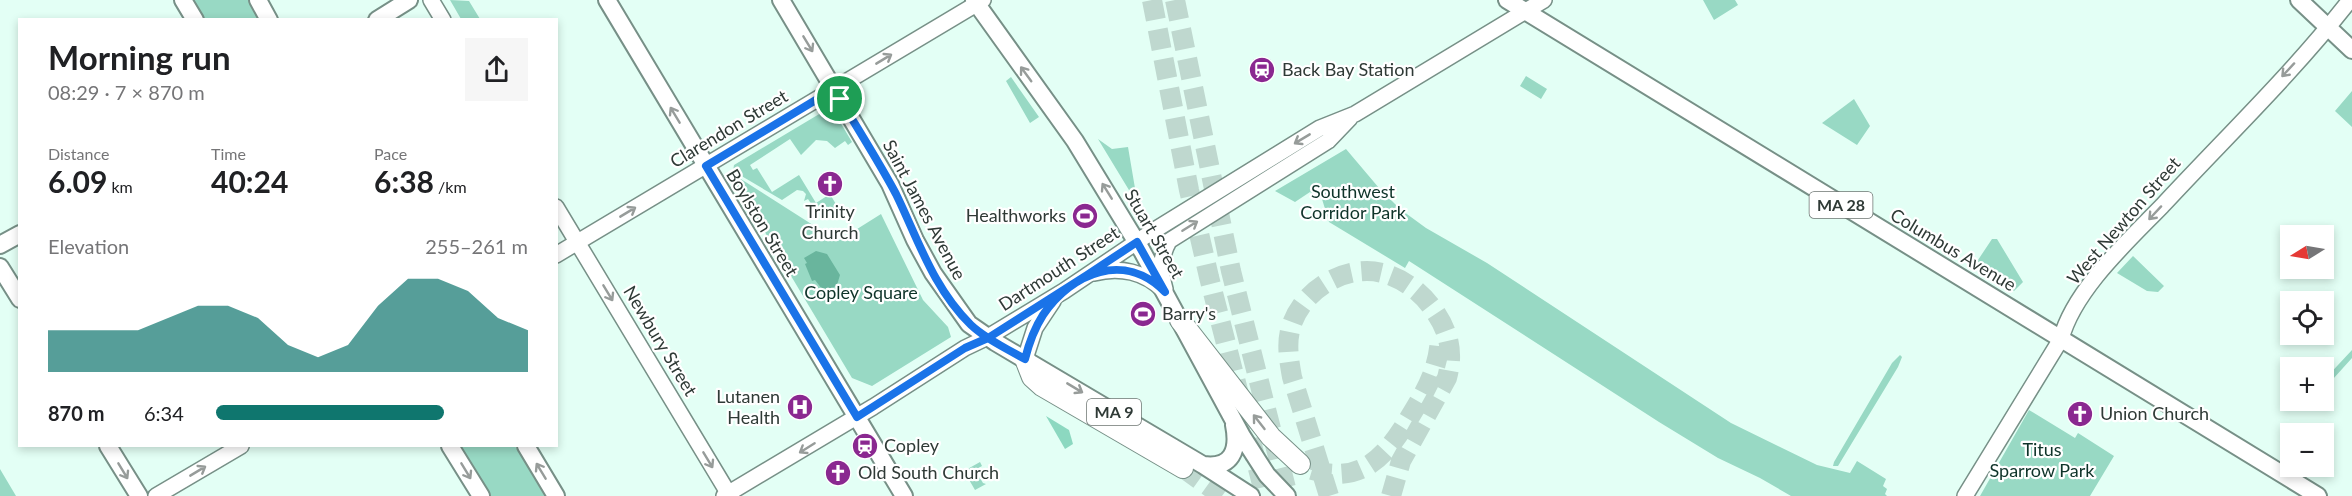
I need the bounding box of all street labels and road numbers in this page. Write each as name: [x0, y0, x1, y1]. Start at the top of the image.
street label: Clarendon Street: [666, 84, 792, 172]
street label: Saint James Avenue: [879, 136, 971, 283]
street label: West Newton Street: [2062, 152, 2185, 289]
street label: Boylston Street: [722, 165, 804, 281]
street label: Stuart Street: [1120, 185, 1190, 283]
road number: MA 28: [1810, 192, 1872, 218]
street label: Columbus Avenue: [1887, 203, 2020, 295]
street label: Dartmouth Street: [994, 221, 1123, 315]
street label: Newbury Street: [619, 281, 703, 400]
road number: MA 9: [1087, 399, 1141, 425]

